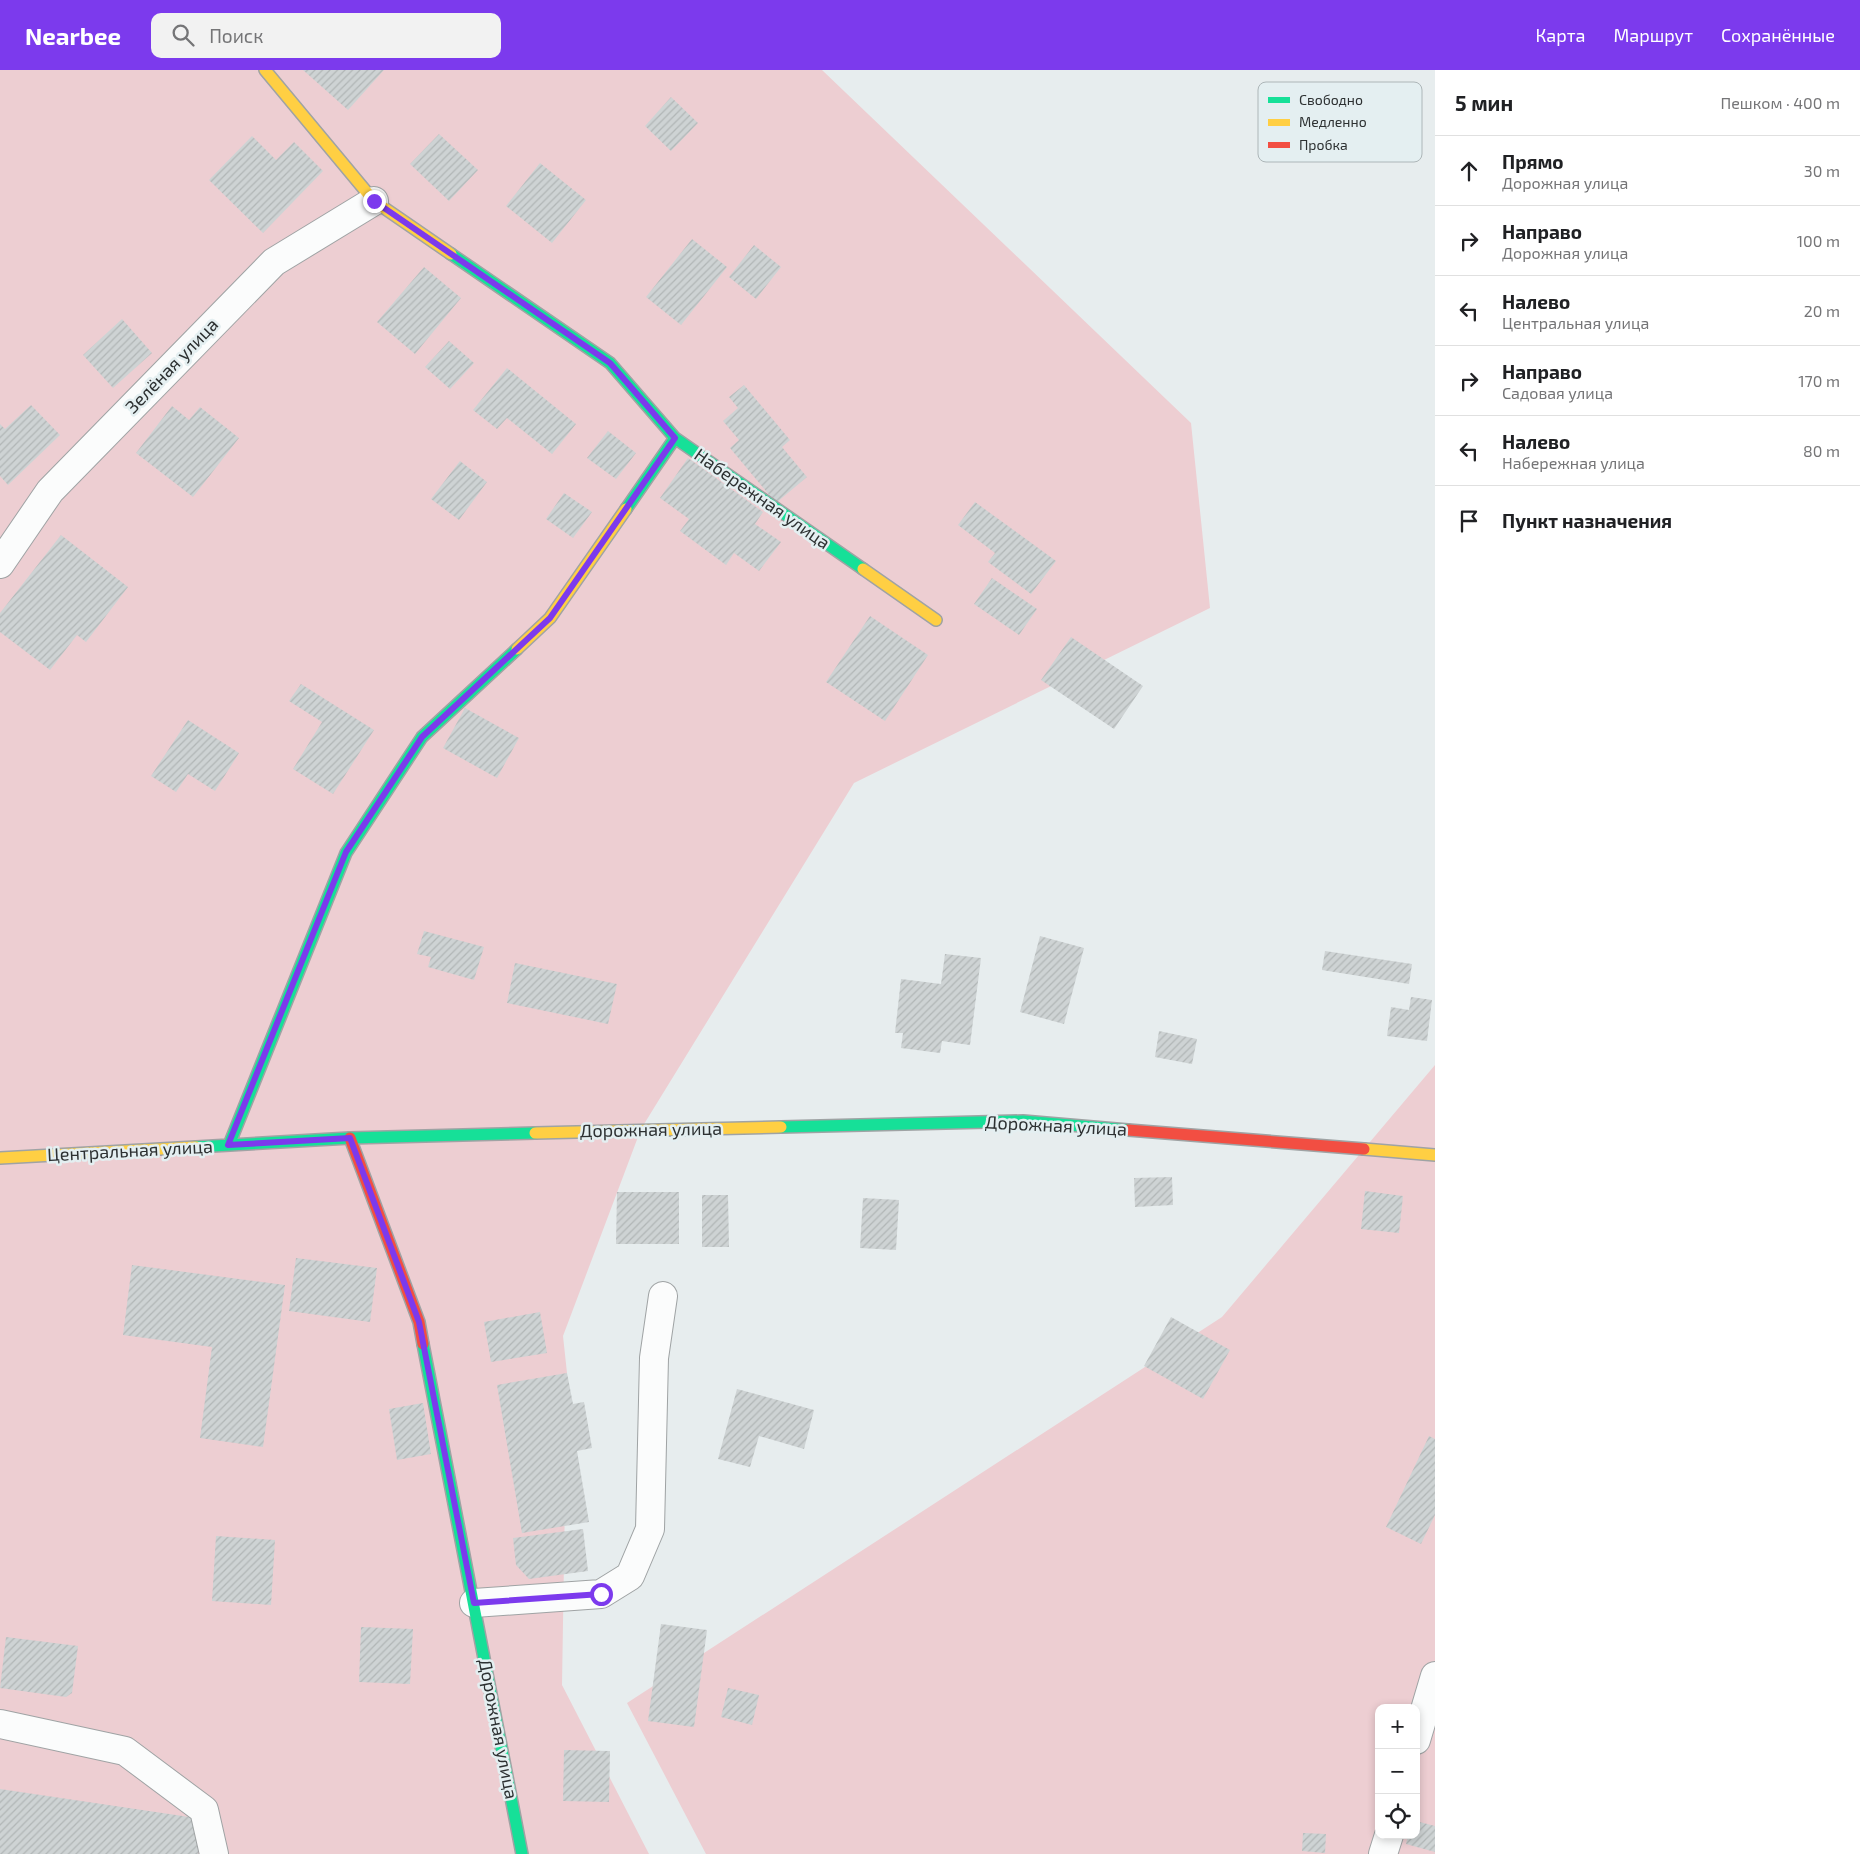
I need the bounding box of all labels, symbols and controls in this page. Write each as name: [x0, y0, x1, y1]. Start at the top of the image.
search box: [151, 13, 501, 58]
text: Nearbee: [25, 21, 121, 50]
icon: search: [169, 21, 197, 49]
text: Поиск: [209, 24, 263, 47]
text: Карта: [1535, 24, 1585, 46]
text: Маршрут: [1613, 24, 1693, 46]
text: Сохранённые: [1721, 24, 1835, 46]
legend: [1258, 82, 1422, 162]
text: 5 мин: [1455, 90, 1513, 115]
text: Свободно: [1299, 91, 1363, 108]
text: Пешком · 400 m: [1721, 93, 1840, 112]
text: Медленно: [1299, 113, 1367, 130]
text: Пробка: [1299, 136, 1348, 153]
text: Прямо: [1502, 150, 1564, 173]
icon: ahead: [1455, 157, 1483, 185]
text: 30 m: [1804, 161, 1840, 180]
text: Дорожная улица: [1502, 173, 1628, 192]
route end: [363, 190, 386, 213]
text: Направо: [1502, 220, 1582, 243]
icon: right: [1455, 227, 1483, 255]
text: 100 m: [1797, 231, 1840, 250]
text: Дорожная улица: [1502, 243, 1628, 262]
text: Налево: [1502, 290, 1570, 313]
icon: left: [1455, 297, 1483, 325]
text: 20 m: [1804, 301, 1840, 320]
street label: Зелёная улица: [120, 313, 222, 418]
text: Центральная улица: [1502, 313, 1649, 332]
text: Направо: [1502, 360, 1582, 383]
icon: right: [1455, 367, 1483, 395]
text: 170 m: [1798, 371, 1840, 390]
text: Садовая улица: [1502, 383, 1613, 402]
text: Налево: [1502, 430, 1570, 453]
icon: left: [1455, 437, 1483, 465]
text: 80 m: [1803, 441, 1840, 460]
street label: Набережная улица: [690, 443, 835, 553]
text: Набережная улица: [1502, 453, 1645, 472]
icon: arrive: [1455, 507, 1483, 535]
text: Пункт назначения: [1502, 509, 1672, 532]
street label: Дорожная улица: [984, 1110, 1128, 1140]
street label: Дорожная улица: [580, 1117, 722, 1141]
street label: Центральная улица: [47, 1135, 213, 1165]
route start: [590, 1583, 613, 1606]
street label: Дорожная улица: [475, 1657, 523, 1801]
map controls: [1375, 1704, 1420, 1839]
button: +: [1375, 1704, 1420, 1749]
button: −: [1375, 1749, 1420, 1794]
button: locate: [1375, 1794, 1420, 1839]

